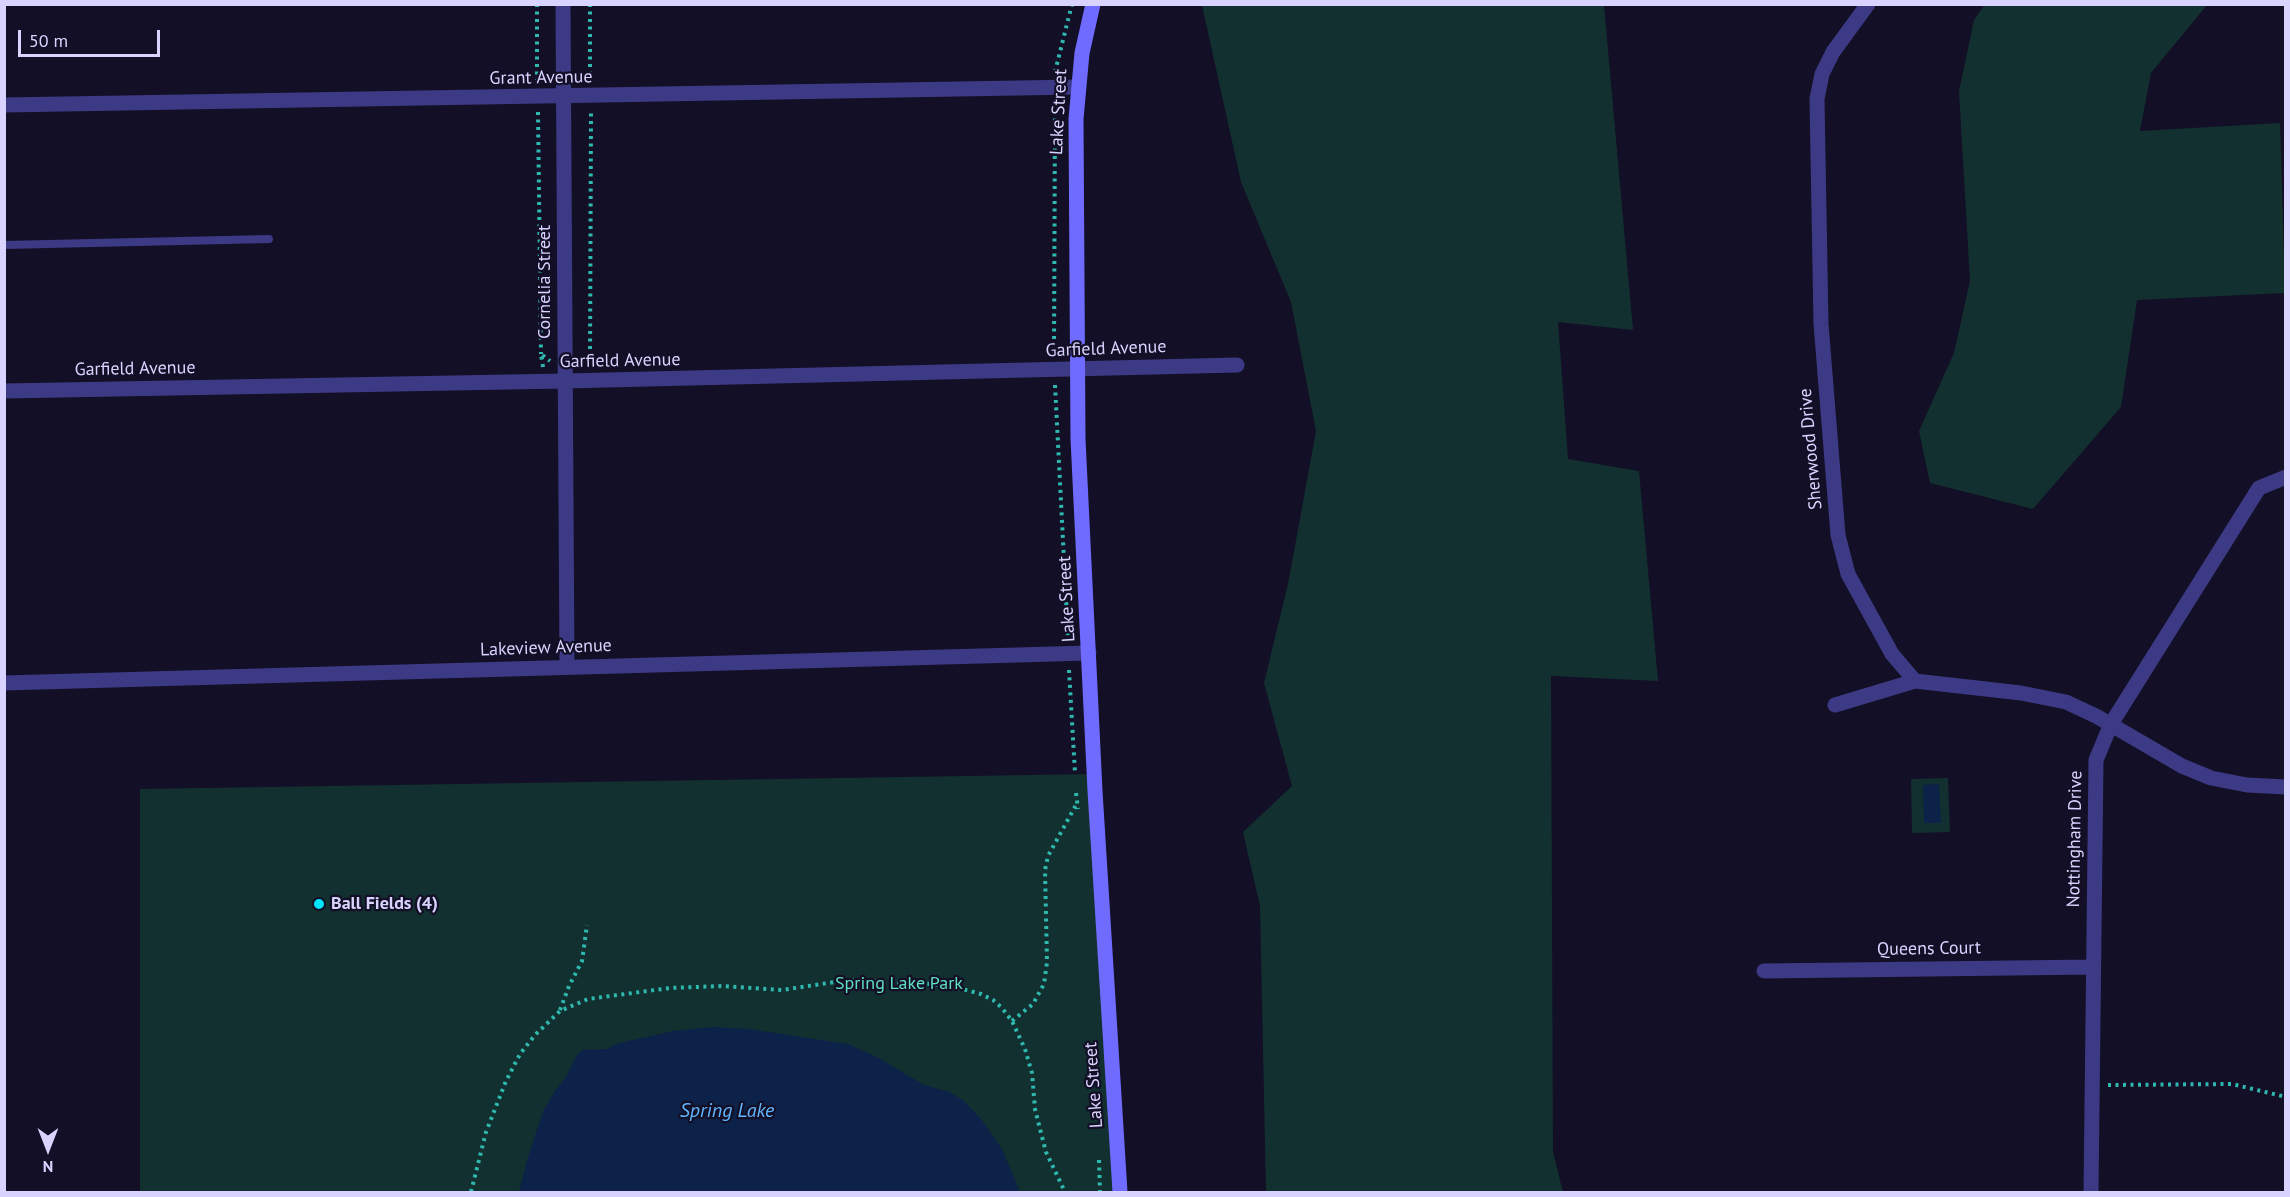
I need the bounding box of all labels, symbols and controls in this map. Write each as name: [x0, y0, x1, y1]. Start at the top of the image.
scale bar: [21, 18, 164, 56]
text: 50 m: [29, 29, 68, 52]
street label: Grant Avenue: [489, 66, 593, 90]
street label: Lake Street: [1046, 68, 1072, 156]
street label: Cornelia Street: [534, 225, 556, 339]
street label: Garfield Avenue: [1045, 336, 1167, 362]
street label: Garfield Avenue: [559, 349, 681, 373]
street label: Garfield Avenue: [74, 357, 196, 381]
street label: Sherwood Drive: [1795, 387, 1827, 511]
street label: Lake Street: [1054, 555, 1080, 643]
street label: Lakeview Avenue: [480, 635, 612, 661]
street label: Nottingham Drive: [2063, 770, 2087, 908]
place label: Ball Fields (4): [331, 893, 438, 915]
marker: Ball Fields (4): [312, 897, 326, 911]
street label: Queens Court: [1877, 937, 1981, 961]
park label: Spring Lake Park: [835, 973, 963, 995]
street label: Lake Street: [1080, 1041, 1108, 1129]
water label: Spring Lake: [680, 1099, 774, 1123]
north arrow: [18, 1119, 78, 1179]
text: N: [43, 1157, 53, 1177]

